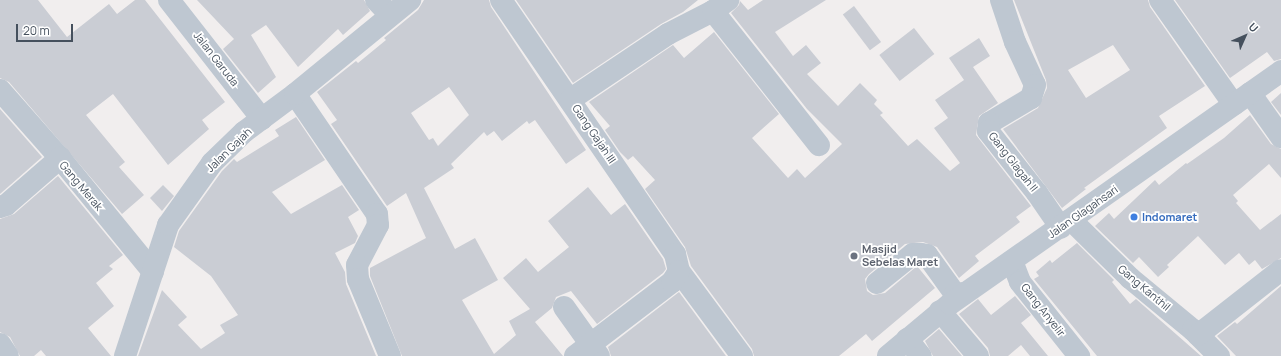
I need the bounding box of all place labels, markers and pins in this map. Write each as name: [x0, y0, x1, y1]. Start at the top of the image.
place label: Indomaret: [1142, 210, 1197, 224]
marker: Indomaret: [1129, 212, 1139, 222]
place label: Masjid Sebelas Maret: [862, 243, 938, 269]
marker: Masjid Sebelas Maret: [849, 251, 859, 261]

